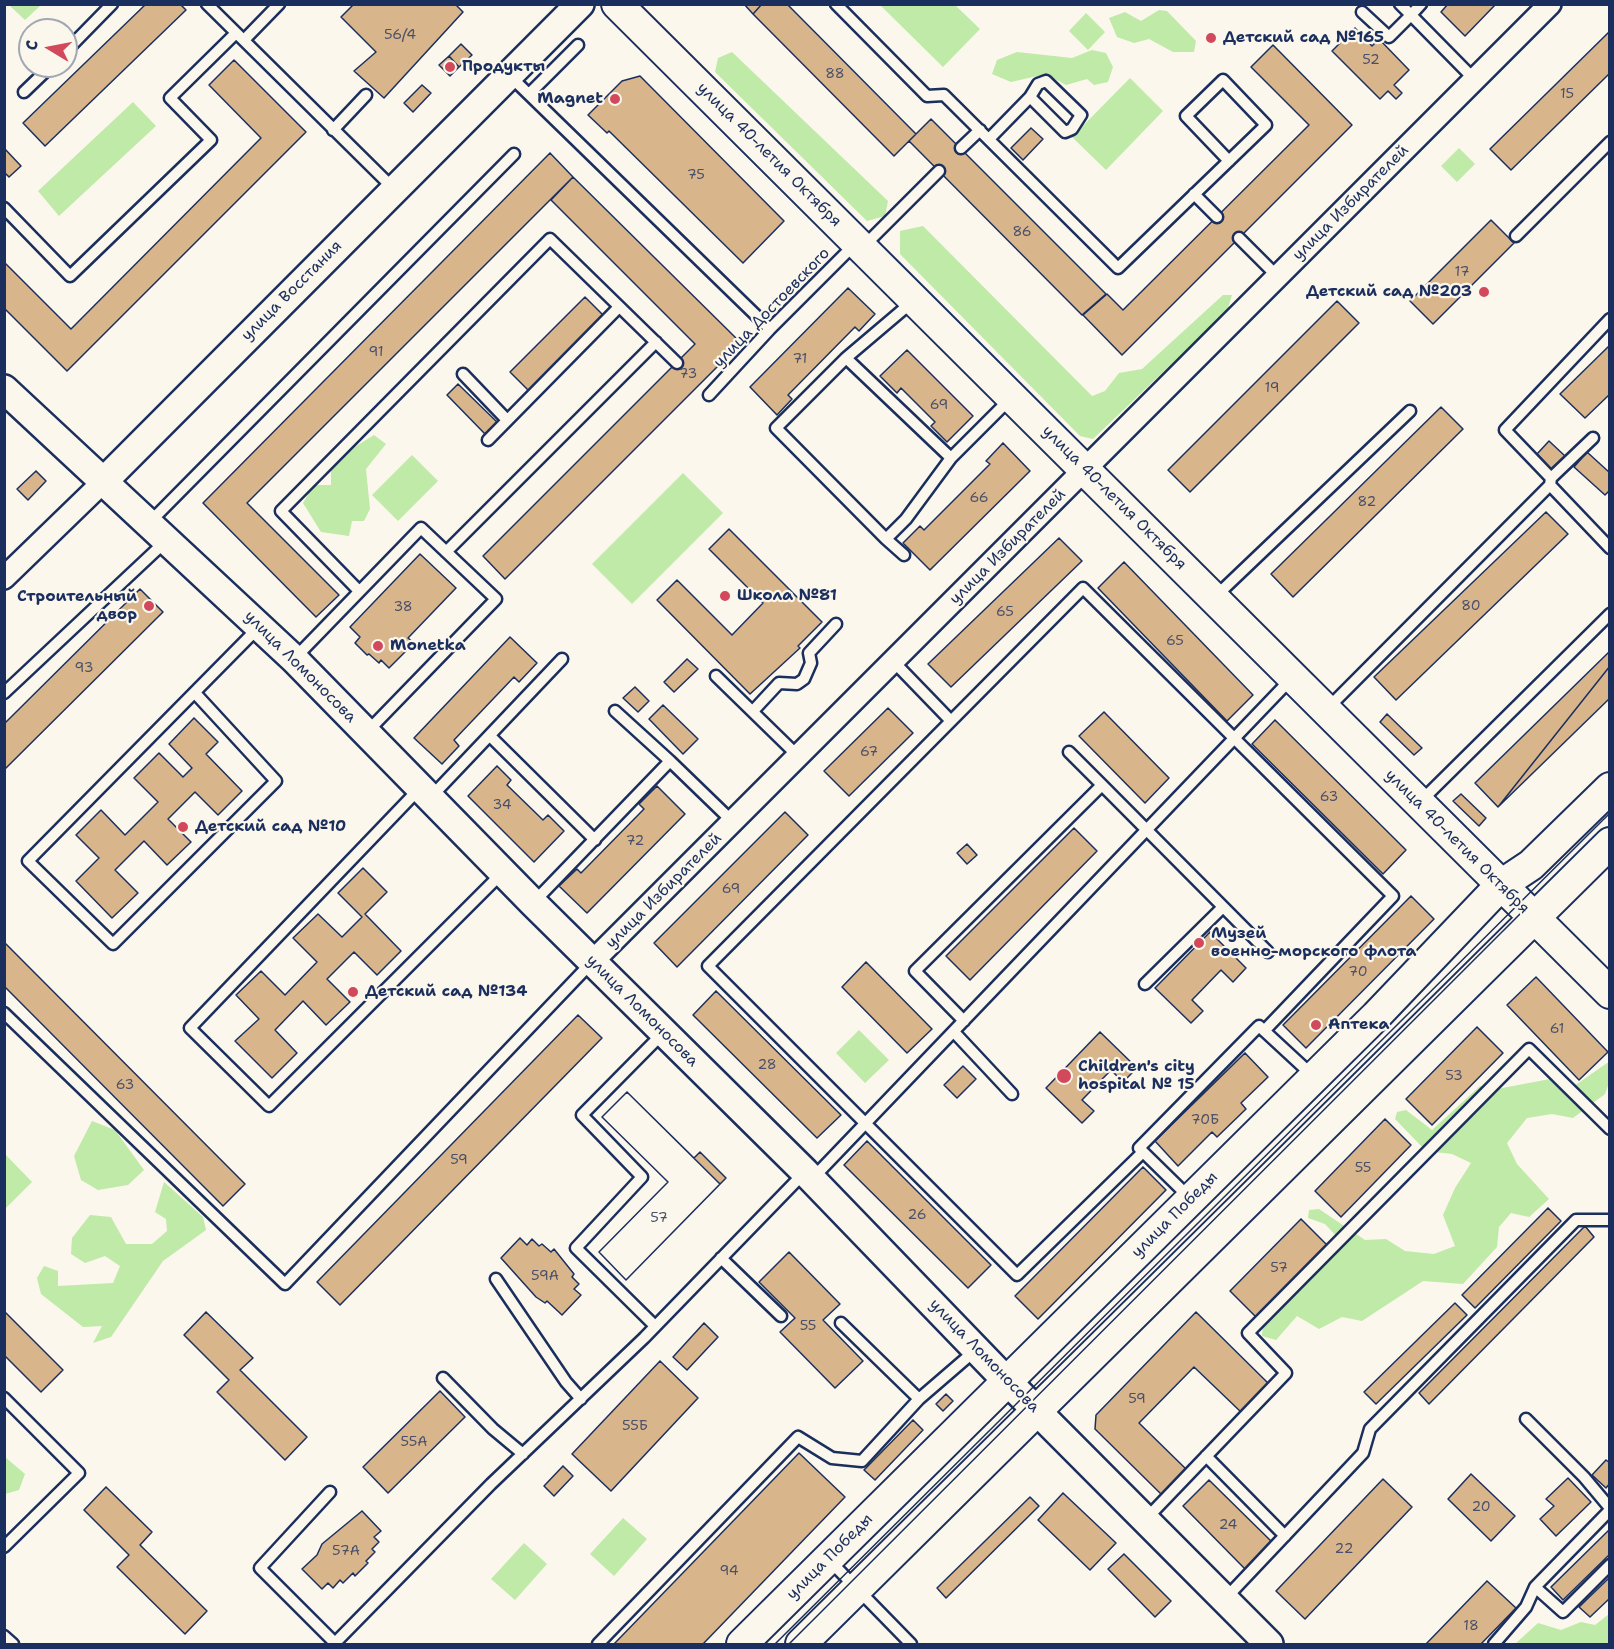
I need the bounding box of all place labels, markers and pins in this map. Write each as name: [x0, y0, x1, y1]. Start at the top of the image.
place label: Детский сад №165: [1223, 28, 1384, 48]
marker: Детский сад №165: [1204, 31, 1218, 45]
place label: Продукты: [462, 57, 545, 77]
marker: Продукты: [443, 60, 457, 74]
place label: Magnet: [537, 89, 603, 109]
marker: Magnet: [608, 92, 622, 106]
place label: Детский сад №203: [1306, 282, 1472, 302]
marker: Детский сад №203: [1477, 285, 1491, 299]
place label: Школа №81: [737, 586, 837, 606]
place label: Строительный двор: [17, 587, 137, 625]
marker: Школа №81: [718, 589, 732, 603]
marker: Строительный двор: [142, 599, 156, 613]
place label: Monetka: [390, 636, 466, 656]
marker: Monetka: [371, 639, 385, 653]
place label: Детский сад №10: [195, 817, 346, 837]
marker: Детский сад №10: [176, 820, 190, 834]
place label: Музей военно-морского флота: [1211, 924, 1416, 962]
marker: Музей военно-морского флота: [1192, 936, 1206, 950]
place label: Детский сад №134: [365, 982, 527, 1002]
marker: Детский сад №134: [346, 985, 360, 999]
place label: Аптека: [1328, 1015, 1389, 1035]
marker: Аптека: [1309, 1018, 1323, 1032]
place label: Children's city hospital № 15: [1078, 1057, 1195, 1095]
marker: Children's city hospital № 15: [1055, 1067, 1073, 1085]

